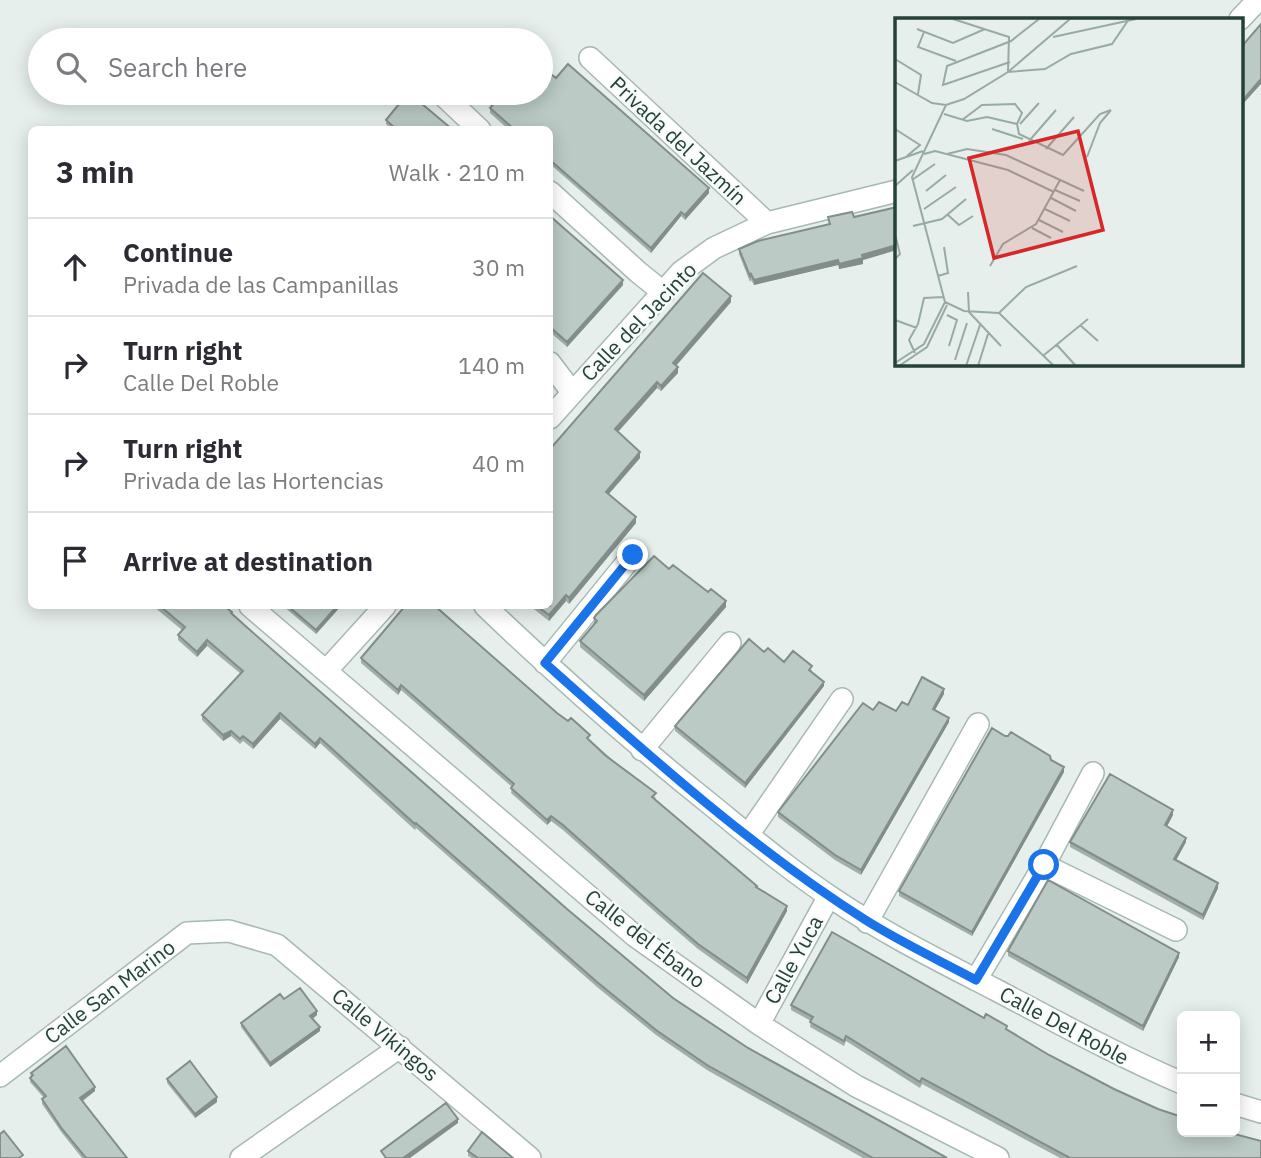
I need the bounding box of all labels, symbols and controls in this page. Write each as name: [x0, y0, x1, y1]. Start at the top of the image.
inset map: [895, 18, 1244, 366]
search box: [28, 28, 553, 105]
icon: search: [52, 48, 90, 86]
text: Search here: [108, 50, 247, 84]
street label: Privada del Jazmín: [605, 70, 753, 211]
text: 3 min: [56, 152, 134, 191]
text: Walk · 210 m: [389, 157, 525, 187]
text: Continue: [123, 235, 233, 269]
icon: ahead: [56, 248, 94, 286]
text: 30 m: [472, 252, 525, 282]
street label: Calle del Jacinto: [574, 256, 702, 387]
text: Privada de las Campanillas: [123, 269, 399, 299]
text: Turn right: [123, 333, 242, 367]
icon: right: [56, 346, 94, 384]
text: 140 m: [458, 350, 525, 380]
text: Calle Del Roble: [123, 367, 279, 397]
text: Turn right: [123, 431, 242, 465]
icon: right: [56, 444, 94, 482]
text: 40 m: [472, 448, 525, 478]
text: Privada de las Hortencias: [123, 465, 384, 495]
route end: [617, 539, 648, 570]
icon: arrive: [56, 542, 94, 580]
text: Arrive at destination: [123, 544, 373, 578]
route start: [1028, 849, 1059, 880]
street label: Calle del Ébano: [580, 882, 712, 994]
street label: Calle Yuca: [757, 910, 829, 1009]
street label: Calle San Marino: [38, 933, 181, 1050]
street label: Calle Del Roble: [995, 979, 1134, 1071]
street label: Calle Vikingos: [326, 981, 445, 1087]
map controls: [1177, 1011, 1240, 1137]
button: +: [1177, 1011, 1240, 1074]
button: −: [1177, 1074, 1240, 1137]

